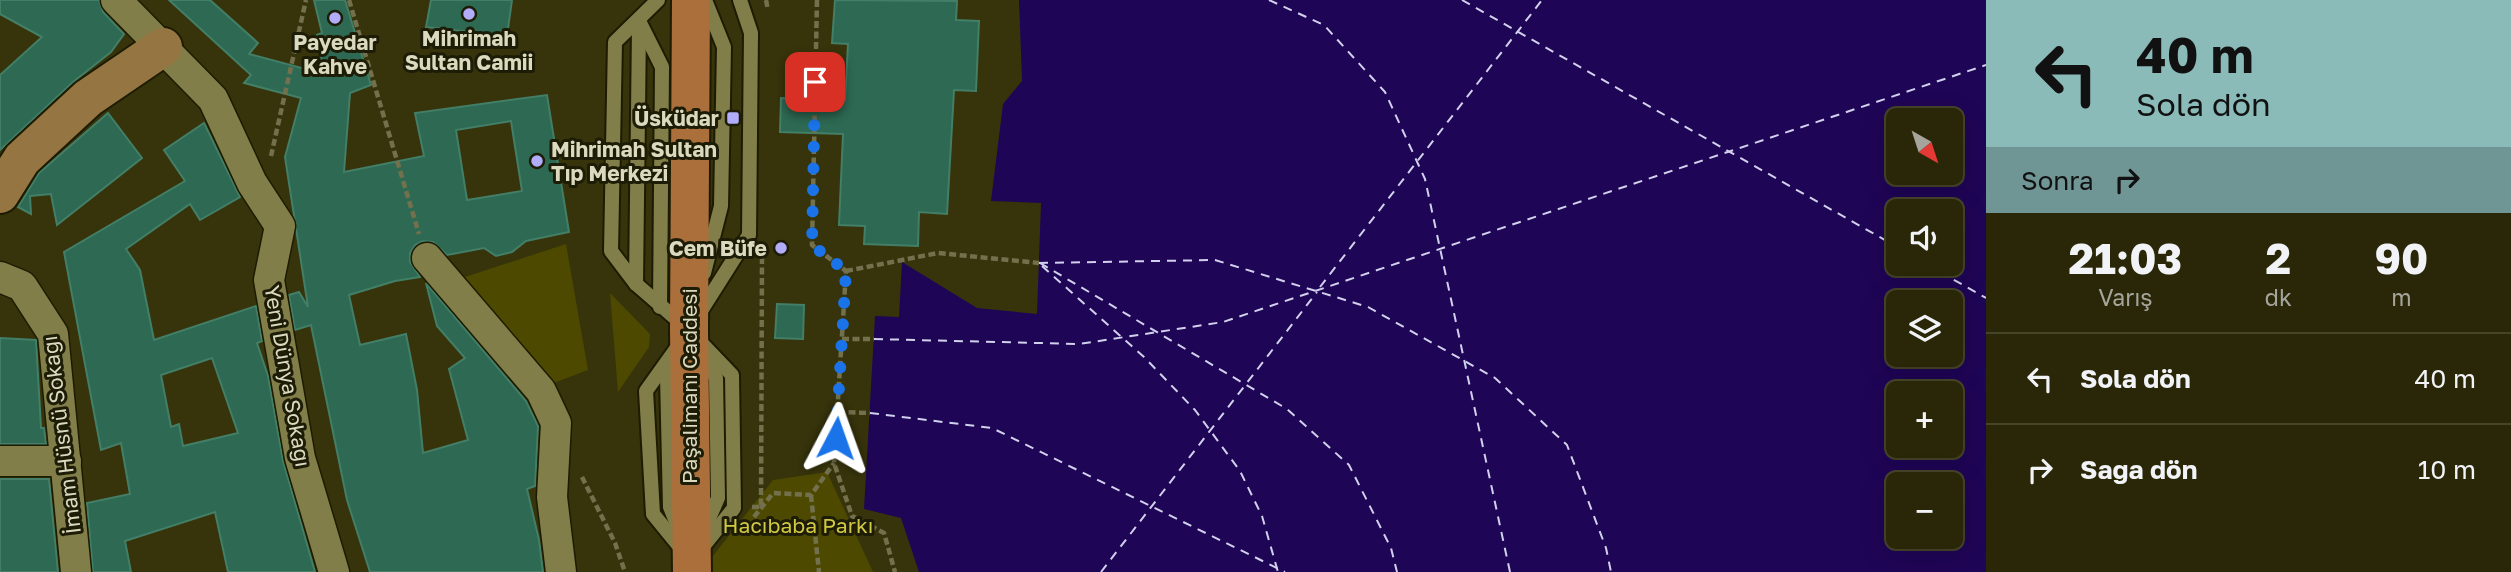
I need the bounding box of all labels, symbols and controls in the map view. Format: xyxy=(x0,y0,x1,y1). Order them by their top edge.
marker: Mihrimah Sultan Camii xyxy=(461,6,477,22)
marker: Payedar Kahve xyxy=(327,10,343,26)
place label: Mihrimah Sultan Camii xyxy=(405,25,533,75)
text: 40 m xyxy=(2136,25,2254,84)
icon: left xyxy=(2021,28,2112,119)
place label: Payedar Kahve xyxy=(293,29,377,79)
pin xyxy=(785,52,845,112)
icon: arrive xyxy=(796,63,834,101)
text: Sola dön xyxy=(2136,85,2271,123)
place label: Üsküdar xyxy=(634,105,719,131)
north arrow xyxy=(1886,108,1964,186)
map controls xyxy=(1886,108,1963,549)
marker: Üsküdar xyxy=(725,110,741,126)
place label: Mihrimah Sultan Tıp Merkezi xyxy=(551,136,717,186)
marker: Mihrimah Sultan Tıp Merkezi xyxy=(529,153,545,169)
icon: right xyxy=(2108,161,2146,199)
text: Sonra xyxy=(2021,165,2094,196)
button: sound xyxy=(1886,199,1963,276)
text: 21:03 xyxy=(2069,233,2182,283)
text: 2 xyxy=(2266,233,2291,283)
text: 90 xyxy=(2374,233,2428,283)
place label: Cem Büfe xyxy=(669,235,767,261)
marker: Cem Büfe xyxy=(773,240,789,256)
street label: Yeni Dünya Sokağı xyxy=(259,283,317,469)
text: Varış xyxy=(2098,283,2153,311)
text: dk xyxy=(2265,283,2292,311)
text: m xyxy=(2391,283,2412,311)
street label: Paşalimanı Caddesi xyxy=(676,288,702,484)
button: layers xyxy=(1886,290,1963,367)
street label: İmam Hüsnü Sokağı xyxy=(36,334,86,536)
icon: left xyxy=(2021,360,2059,398)
text: Sola dön xyxy=(2080,363,2191,394)
text: 40 m xyxy=(2415,363,2476,394)
button: + xyxy=(1886,381,1963,458)
position arrow xyxy=(799,401,873,475)
icon: right xyxy=(2021,451,2059,489)
text: Sağa dön xyxy=(2080,454,2197,485)
text: 10 m xyxy=(2418,454,2476,485)
button: − xyxy=(1886,472,1963,549)
park label: Hacıbaba Parkı xyxy=(723,512,873,538)

